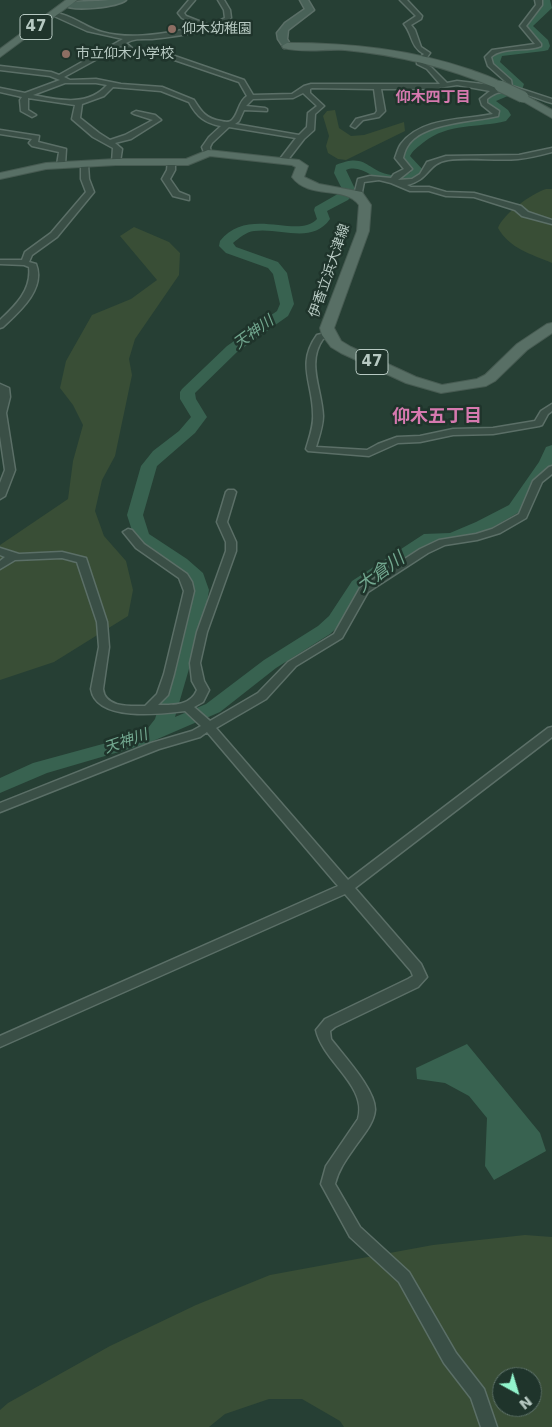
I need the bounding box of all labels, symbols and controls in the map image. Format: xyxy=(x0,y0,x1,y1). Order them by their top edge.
road number: 47 xyxy=(20,15,52,40)
place label: 仰木幼稚園 xyxy=(182,21,252,37)
marker: 仰木幼稚園 xyxy=(166,23,178,35)
place label: 市立仰木小学校 xyxy=(76,46,174,62)
marker: 市立仰木小学校 xyxy=(60,48,72,60)
district label: 仰木四丁目 xyxy=(396,89,470,107)
street label: 伊香立浜大津線 xyxy=(306,222,354,320)
water label: 天神川 xyxy=(231,312,277,354)
road number: 47 xyxy=(356,350,388,374)
district label: 仰木五丁目 xyxy=(392,406,482,428)
water label: 大倉川 xyxy=(353,548,409,598)
water label: 天神川 xyxy=(102,726,150,758)
north arrow xyxy=(492,1367,542,1417)
text: N xyxy=(516,1393,535,1413)

